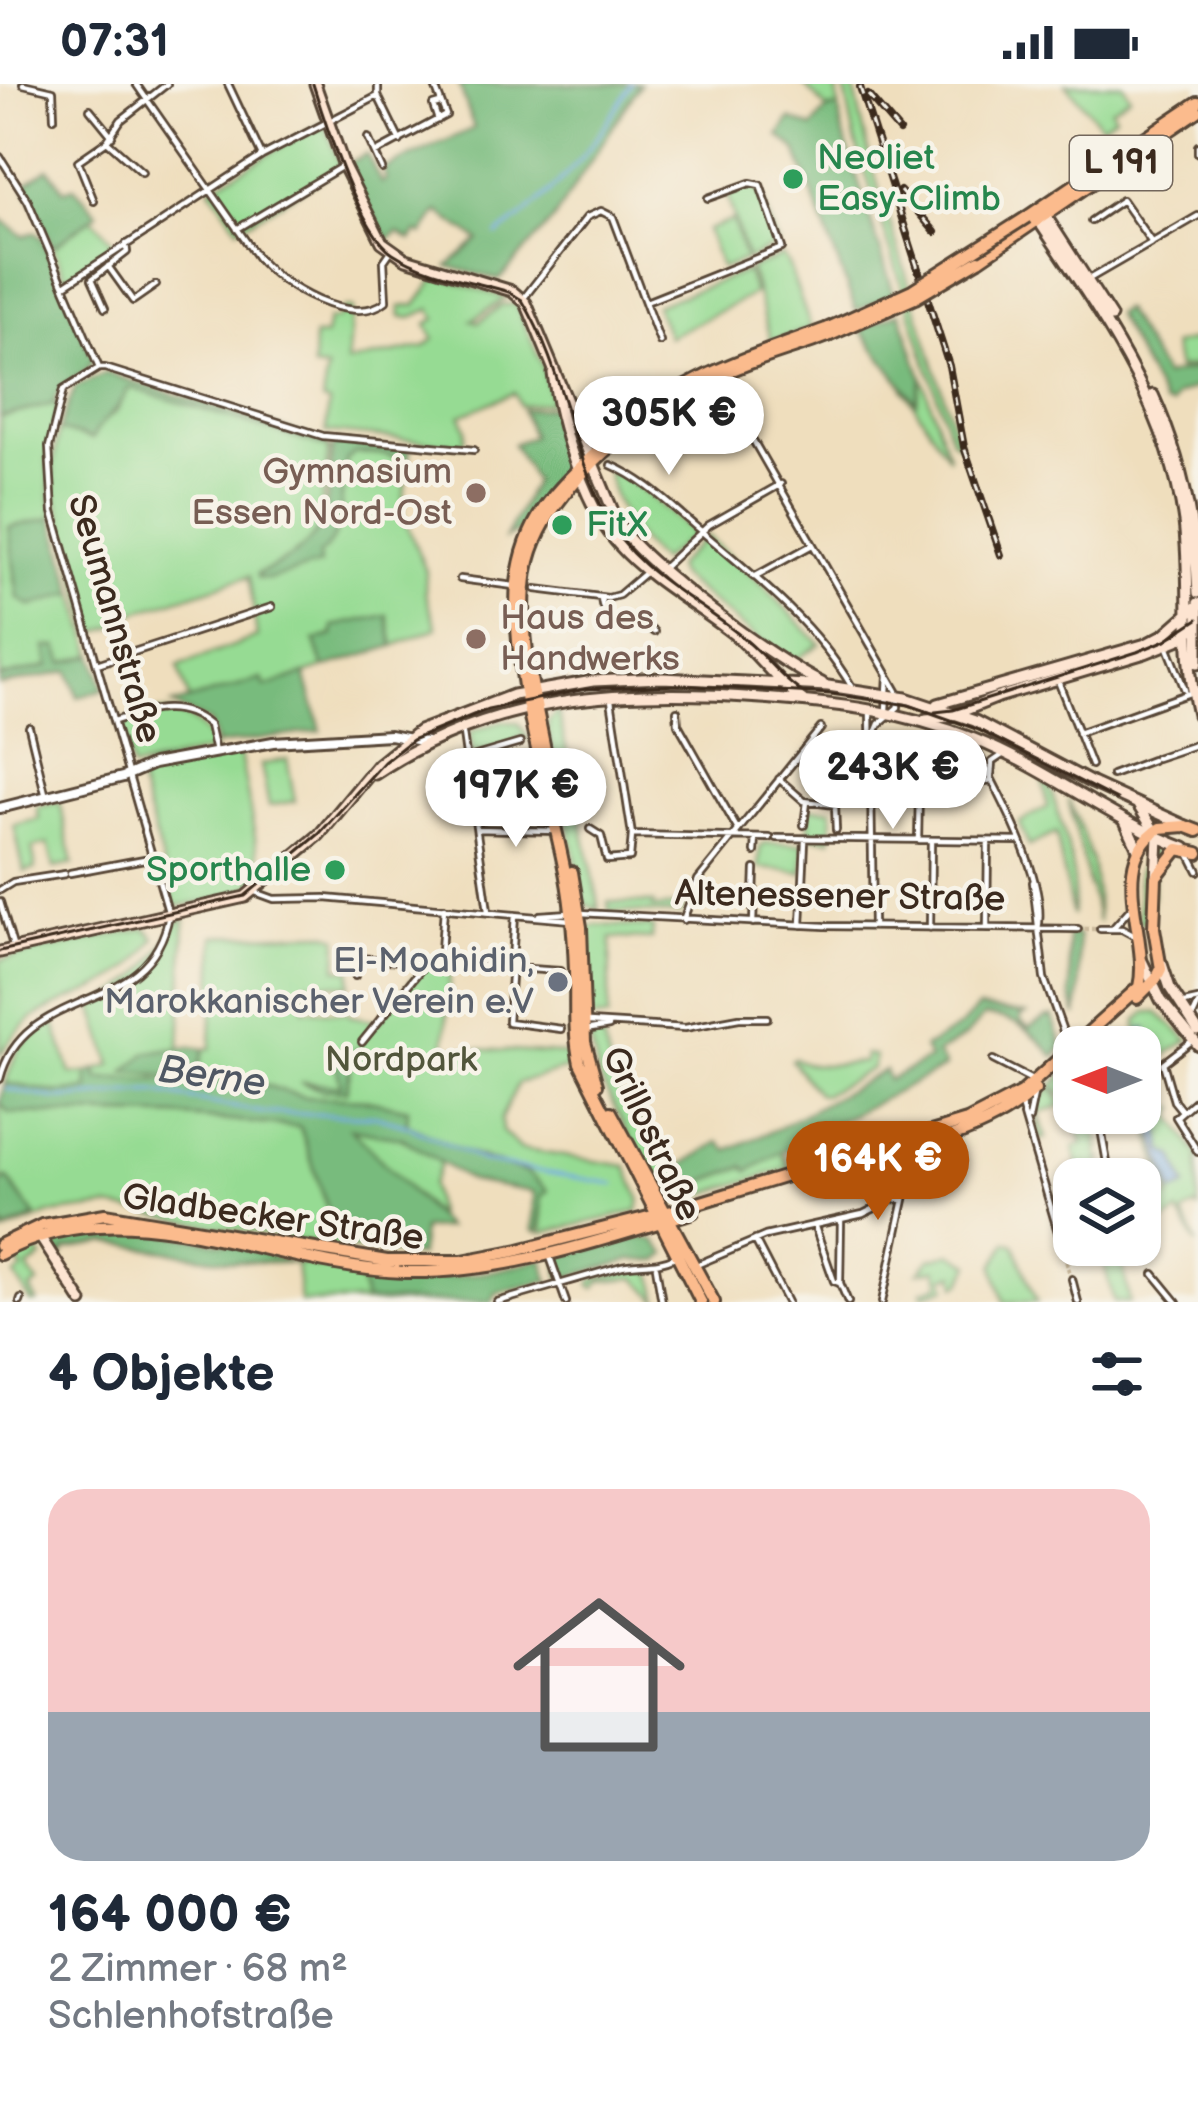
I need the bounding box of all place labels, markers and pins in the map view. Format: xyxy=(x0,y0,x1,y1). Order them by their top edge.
place label: Neoliet Easy-Climb xyxy=(817,137,1001,221)
marker: Neoliet Easy-Climb xyxy=(780,166,806,192)
pin: 305K € xyxy=(571,376,767,478)
place label: Gymnasium Essen Nord-Ost xyxy=(191,451,452,535)
marker: Gymnasium Essen Nord-Ost xyxy=(463,480,489,506)
place label: FitX xyxy=(586,504,648,547)
marker: FitX xyxy=(549,512,575,538)
place label: Haus des Handwerks xyxy=(500,597,680,681)
marker: Haus des Handwerks xyxy=(463,626,489,652)
pin: 243K € xyxy=(795,730,991,832)
pin: 197K € xyxy=(418,748,614,850)
place label: Sporthalle xyxy=(146,849,311,892)
marker: Sporthalle xyxy=(322,857,348,883)
place label: El-Moahidin, Marokkanischer Verein e.V xyxy=(104,940,534,1024)
marker: El-Moahidin, Marokkanischer Verein e.V xyxy=(545,969,571,995)
pin: 164K € xyxy=(780,1121,976,1223)

